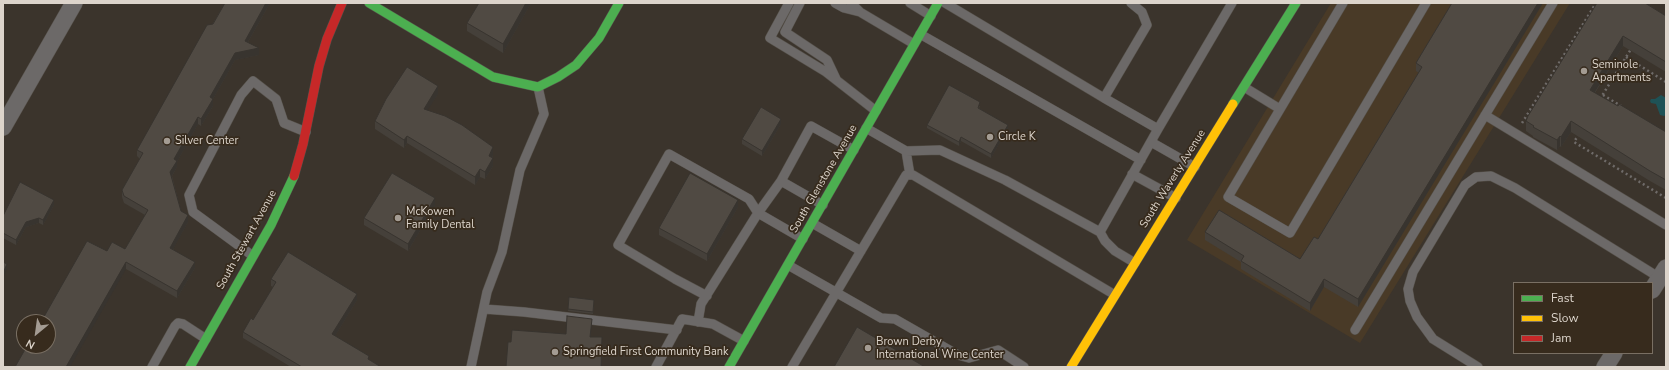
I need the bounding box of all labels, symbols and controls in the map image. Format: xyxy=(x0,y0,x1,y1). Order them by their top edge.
place label: Seminole Apartments xyxy=(1592,58,1651,84)
marker: Seminole Apartments xyxy=(1579,66,1589,76)
street label: South Glenstone Avenue xyxy=(788,123,860,235)
street label: South Waverly Avenue xyxy=(1137,127,1209,231)
place label: Circle K xyxy=(998,130,1036,144)
marker: Circle K xyxy=(985,132,995,142)
place label: Silver Center xyxy=(175,134,238,148)
marker: Silver Center xyxy=(162,136,172,146)
street label: South Stewart Avenue xyxy=(214,188,280,292)
place label: McKowen Family Dental xyxy=(406,205,474,231)
marker: McKowen Family Dental xyxy=(393,213,403,223)
legend xyxy=(1513,282,1653,354)
text: Fast xyxy=(1551,290,1574,306)
text: Slow xyxy=(1551,310,1579,326)
north arrow xyxy=(16,314,56,354)
text: Jam xyxy=(1551,330,1572,346)
place label: Brown Derby International Wine Center xyxy=(876,335,1004,361)
text: N xyxy=(23,336,38,353)
marker: Brown Derby International Wine Center xyxy=(863,343,873,353)
place label: Springfield First Community Bank xyxy=(563,345,729,359)
marker: Springfield First Community Bank xyxy=(550,347,560,357)

